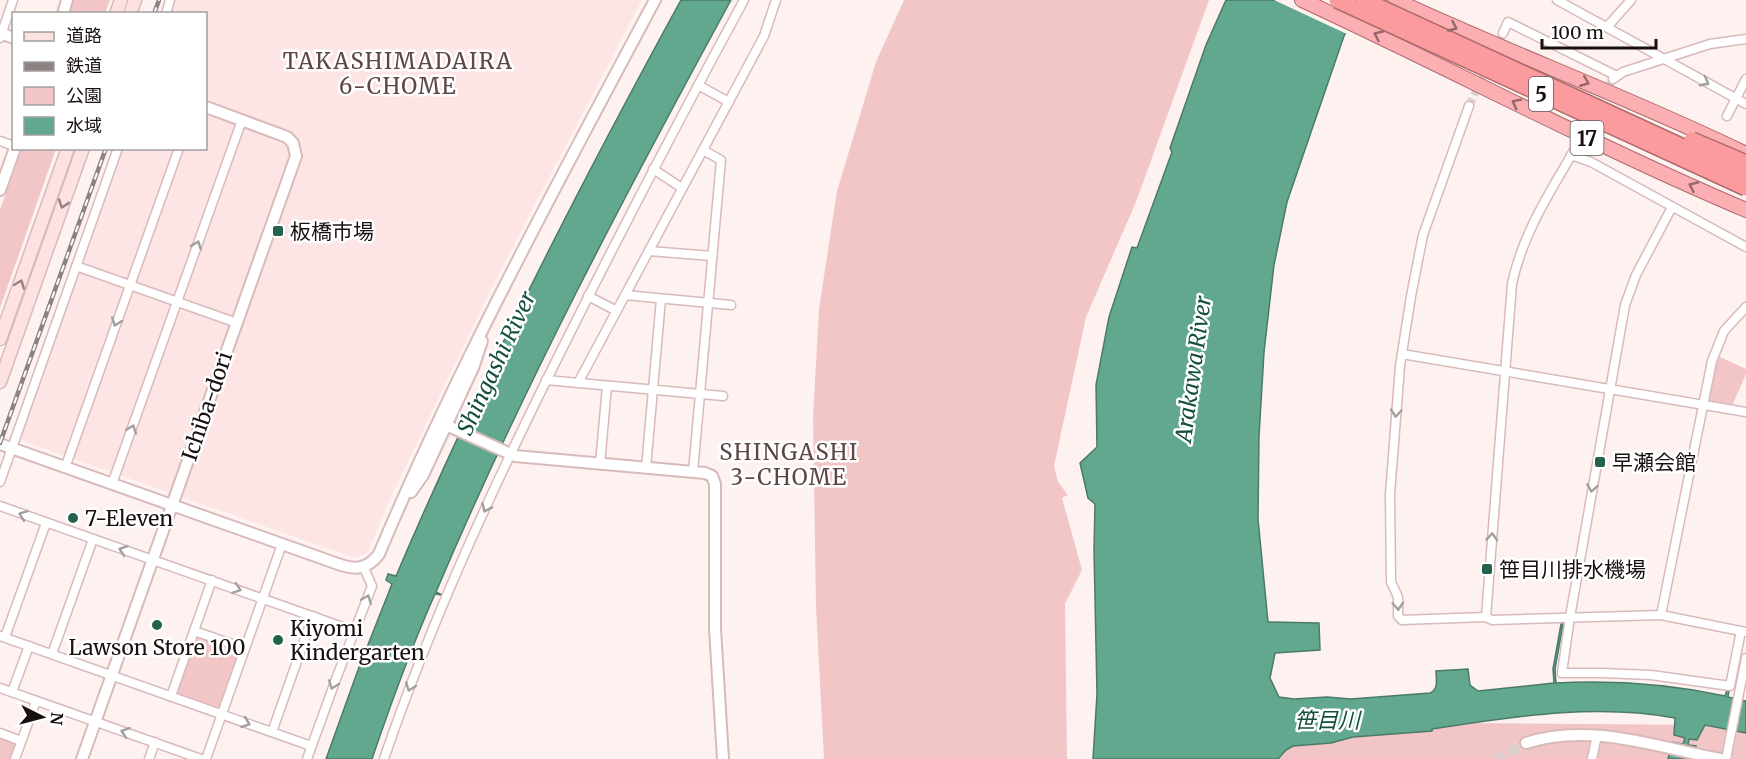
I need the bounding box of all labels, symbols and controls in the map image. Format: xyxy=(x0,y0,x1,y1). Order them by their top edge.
legend xyxy=(12,12,207,150)
scale bar xyxy=(1542,12,1656,50)
one-way arrow xyxy=(1447,19,1458,31)
text: 100 m xyxy=(1551,21,1604,44)
text: 道路 xyxy=(66,24,102,47)
one-way arrow xyxy=(1374,31,1385,43)
district label: TAKASHIMADAIRA 6-CHOME xyxy=(283,47,513,100)
text: 鉄道 xyxy=(66,54,102,77)
one-way arrow xyxy=(1579,75,1590,87)
one-way arrow xyxy=(1698,75,1709,86)
road number: 5 xyxy=(1529,77,1553,111)
text: 公園 xyxy=(66,84,102,107)
one-way arrow xyxy=(1512,98,1523,110)
text: 水域 xyxy=(66,114,102,137)
road number: 17 xyxy=(1570,121,1604,155)
one-way arrow xyxy=(1688,181,1699,193)
one-way arrow xyxy=(58,198,71,209)
place label: 板橋市場 xyxy=(290,218,374,245)
marker: 板橋市場 xyxy=(271,224,285,238)
one-way arrow xyxy=(189,241,202,251)
one-way arrow xyxy=(12,279,25,290)
water label: Shingashi River xyxy=(451,286,542,439)
water label: Arakawa River xyxy=(1169,293,1217,446)
one-way arrow xyxy=(111,316,124,327)
street label: Ichiba-dori xyxy=(176,348,238,464)
one-way arrow xyxy=(1390,408,1403,417)
one-way arrow xyxy=(124,424,137,435)
district label: SHINGASHI 3-CHOME xyxy=(719,438,859,491)
place label: 早瀬会館 xyxy=(1612,449,1696,476)
marker: 早瀬会館 xyxy=(1593,455,1607,469)
one-way arrow xyxy=(1587,484,1599,493)
one-way arrow xyxy=(481,501,493,512)
place label: 7-Eleven xyxy=(85,505,173,532)
one-way arrow xyxy=(18,509,29,522)
marker: 7-Eleven xyxy=(66,511,80,525)
one-way arrow xyxy=(1486,533,1499,542)
one-way arrow xyxy=(118,544,128,557)
place label: 笹目川排水機場 xyxy=(1499,556,1646,583)
marker: 笹目川排水機場 xyxy=(1480,562,1494,576)
one-way arrow xyxy=(231,582,242,595)
one-way arrow xyxy=(360,594,372,605)
one-way arrow xyxy=(1391,602,1404,611)
place label: Kiyomi Kindergarten xyxy=(290,615,425,666)
marker: Lawson Store 100 xyxy=(150,618,164,632)
marker: Kiyomi Kindergarten xyxy=(271,633,285,647)
place label: Lawson Store 100 xyxy=(68,634,246,661)
one-way arrow xyxy=(328,680,341,690)
one-way arrow xyxy=(405,681,417,692)
north arrow xyxy=(12,687,72,747)
water label: 笹目川 xyxy=(1294,706,1362,734)
text: N xyxy=(46,711,68,726)
one-way arrow xyxy=(240,715,251,728)
one-way arrow xyxy=(120,727,131,740)

